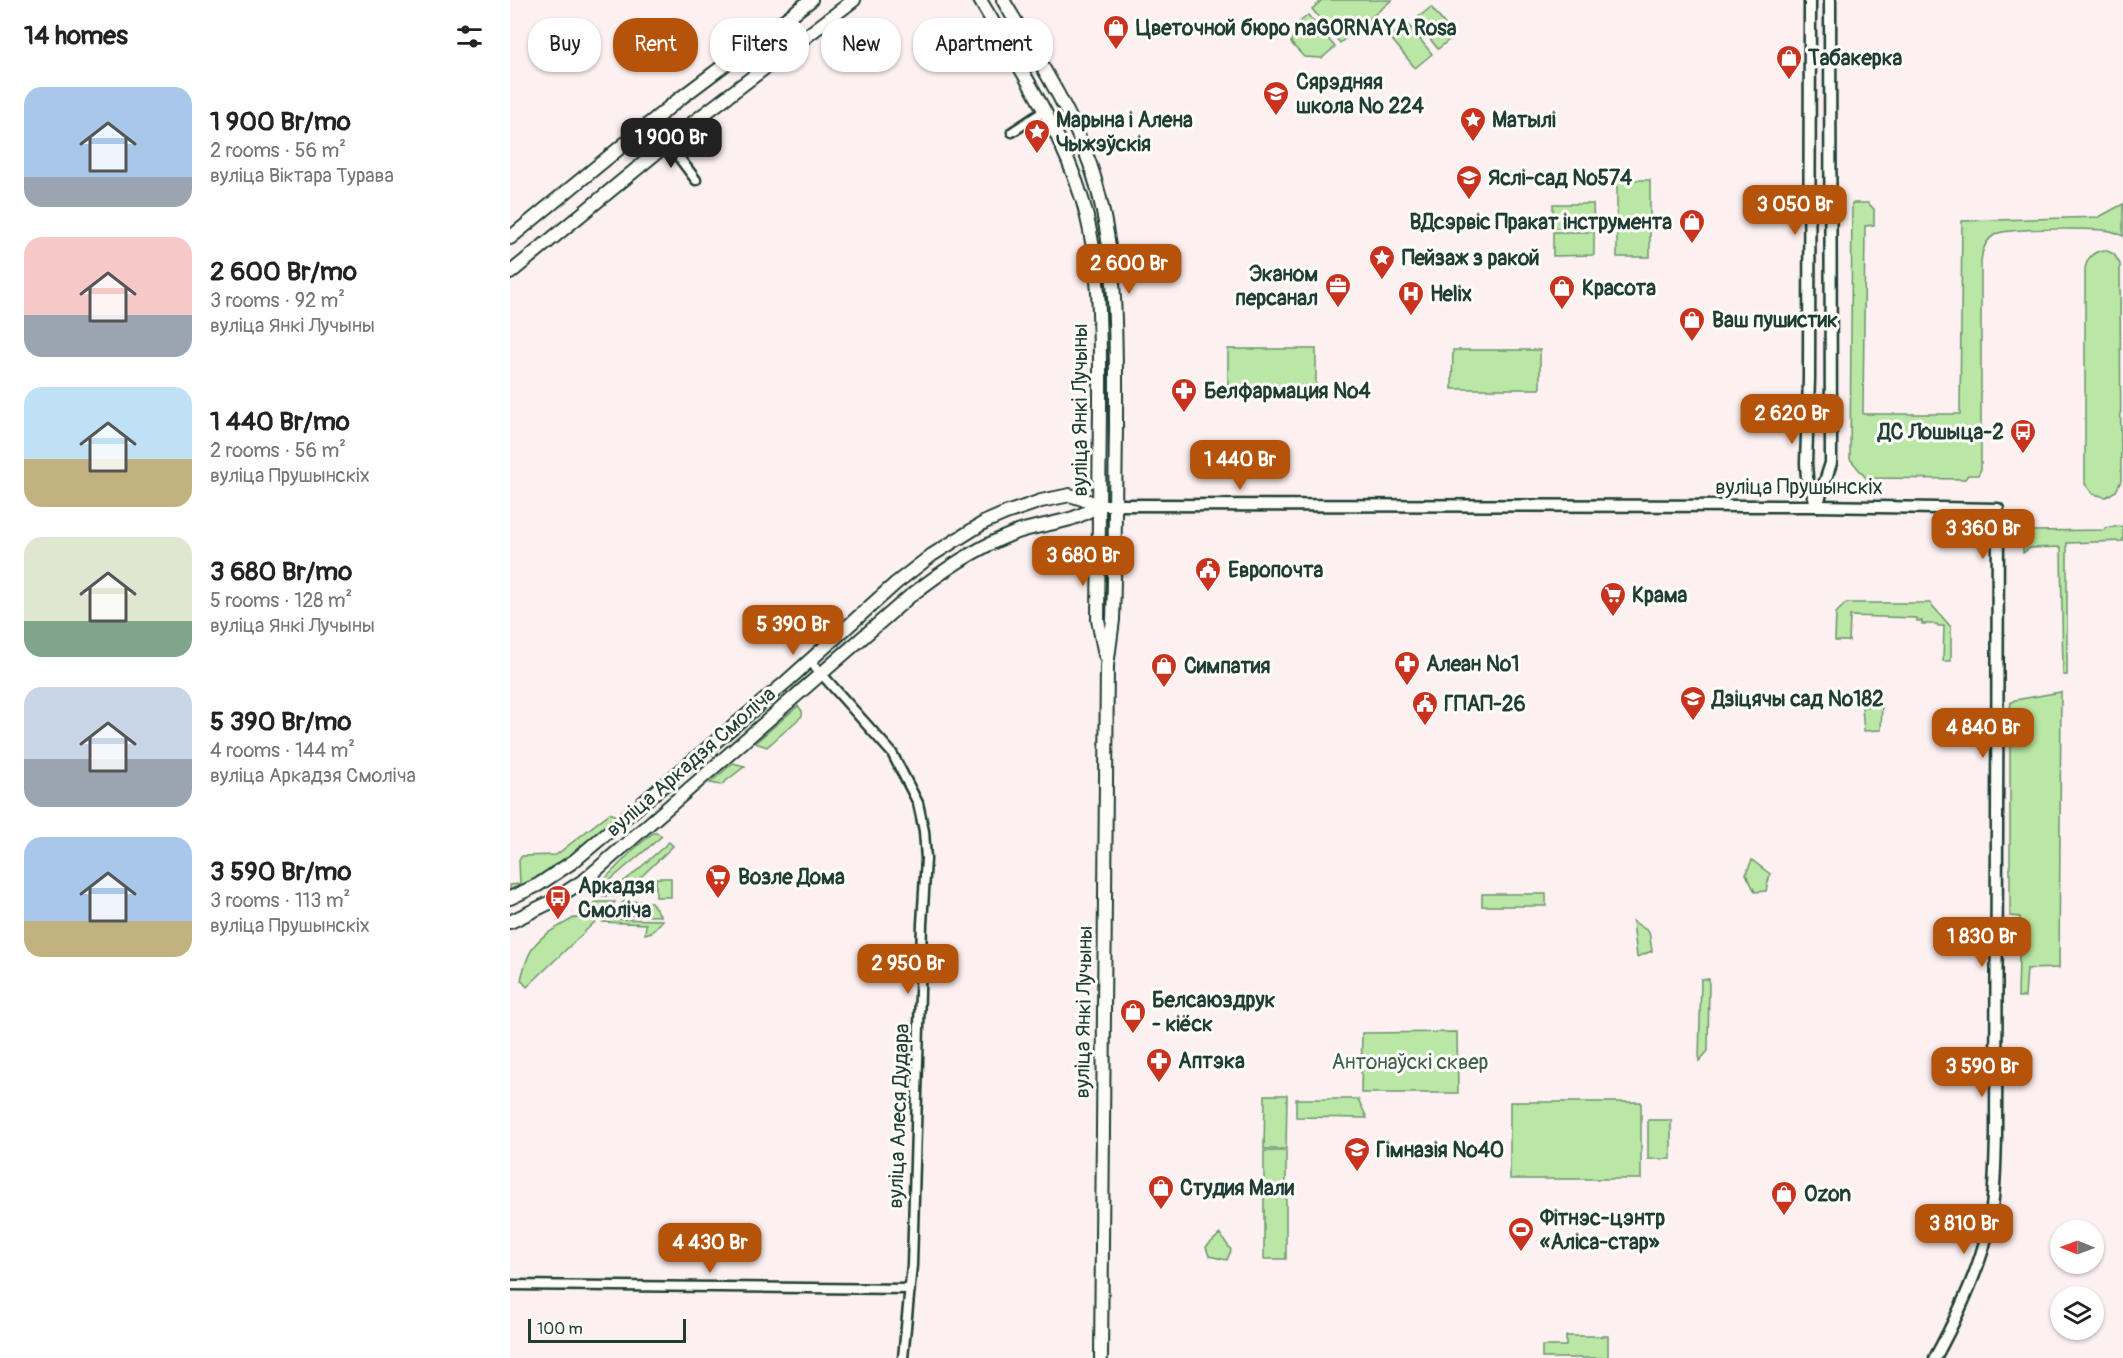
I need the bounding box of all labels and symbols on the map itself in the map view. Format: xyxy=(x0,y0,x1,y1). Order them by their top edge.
shop icon: Цветочной бюро naGORNAYA Rosa xyxy=(1101,13,1131,51)
place label: Цветочной бюро naGORNAYA Rosa xyxy=(1136,15,1457,42)
shop icon: Табакерка xyxy=(1774,43,1804,81)
place label: Табакерка xyxy=(1807,45,1903,72)
place label: Сярэдняя школа № 224 xyxy=(1296,69,1425,120)
school or university icon: Сярэдняя школа № 224 xyxy=(1261,79,1291,117)
place icon: Матылі xyxy=(1458,105,1488,143)
place label: Марына і Алена Чыжэўскія xyxy=(1056,107,1193,158)
place label: Матылі xyxy=(1492,107,1556,134)
place icon: Марына і Алена Чыжэўскія xyxy=(1022,117,1052,155)
pin: 1 900 Br xyxy=(609,118,733,169)
school or university icon: Яслі-сад №574 xyxy=(1454,163,1484,201)
place label: Яслі-сад №574 xyxy=(1488,165,1633,192)
pin: 3 050 Br xyxy=(1733,185,1857,236)
shop icon: ВДсэрвіс Пракат інструмента xyxy=(1677,207,1707,245)
place label: ВДсэрвіс Пракат інструмента xyxy=(1410,209,1672,236)
place icon: Пейзаж з ракой xyxy=(1367,243,1397,281)
pin: 2 600 Br xyxy=(1067,244,1191,295)
place label: Пейзаж з ракой xyxy=(1402,245,1539,272)
place label: Эканом персанал xyxy=(1235,261,1318,312)
office icon: Эканом персанал xyxy=(1323,271,1353,309)
shop icon: Красота xyxy=(1547,273,1577,311)
place label: Красота xyxy=(1582,275,1656,302)
hospital icon: Helix xyxy=(1396,279,1426,317)
place label: Helix xyxy=(1430,281,1472,308)
shop icon: Ваш пушистик xyxy=(1677,305,1707,343)
place label: Ваш пушистик xyxy=(1712,307,1838,334)
street label: вуліца Янкі Лучыны xyxy=(1067,324,1094,497)
pharmacy icon: Белфармация №4 xyxy=(1169,376,1199,414)
place label: Белфармация №4 xyxy=(1204,378,1372,405)
pin: 2 620 Br xyxy=(1730,394,1854,445)
bus stop icon: ДС Лошыца-2 xyxy=(2008,417,2038,455)
place label: ДС Лошыца-2 xyxy=(1876,419,2004,446)
pin: 1 440 Br xyxy=(1178,440,1302,491)
street label: вуліца Прушынскіх xyxy=(1715,474,1883,501)
pin: 3 360 Br xyxy=(1921,509,2045,560)
pin: 3 680 Br xyxy=(1021,536,1145,587)
public building icon: Европочта xyxy=(1193,555,1223,593)
place label: Европочта xyxy=(1228,557,1324,584)
supermarket icon: Крама xyxy=(1598,580,1628,618)
place label: Крама xyxy=(1632,582,1688,609)
pin: 5 390 Br xyxy=(731,605,855,656)
pharmacy icon: Алеан №1 xyxy=(1392,649,1422,687)
shop icon: Симпатия xyxy=(1149,651,1179,689)
place label: Алеан №1 xyxy=(1426,651,1520,678)
place label: Симпатия xyxy=(1184,653,1270,680)
street label: вуліца Аркадзя Смоліча xyxy=(601,681,781,843)
school or university icon: Дзіцячы сад №182 xyxy=(1678,684,1708,722)
place label: Дзіцячы сад №182 xyxy=(1710,686,1884,713)
public building icon: ГПАП-26 xyxy=(1410,689,1440,727)
place label: ГПАП-26 xyxy=(1444,691,1526,718)
pin: 4 840 Br xyxy=(1921,708,2045,759)
supermarket icon: Возле Дома xyxy=(703,862,733,900)
place label: Возле Дома xyxy=(738,864,845,891)
place label: Аркадзя Смоліча xyxy=(578,873,655,924)
bus stop icon: Аркадзя Смоліча xyxy=(543,883,573,921)
pin: 1 830 Br xyxy=(1920,917,2044,968)
street label: вуліца Янкі Лучыны xyxy=(1069,925,1099,1099)
pin: 2 950 Br xyxy=(846,944,970,995)
place label: Белсаюздрук - кіёск xyxy=(1152,987,1275,1038)
shop icon: Белсаюздрук - кіёск xyxy=(1118,997,1148,1035)
street label: вуліца Алеся Дудара xyxy=(882,1023,916,1209)
pharmacy icon: Аптэка xyxy=(1144,1046,1174,1084)
pin: 3 590 Br xyxy=(1920,1047,2044,1098)
place label: Аптэка xyxy=(1178,1048,1245,1075)
park label: Антонаўскі сквер xyxy=(1331,1049,1489,1076)
school or university icon: Гімназія №40 xyxy=(1342,1135,1372,1173)
place label: Гімназія №40 xyxy=(1376,1137,1504,1164)
shop icon: Студия Мали xyxy=(1146,1173,1176,1211)
place label: Студия Мали xyxy=(1180,1175,1295,1202)
shop icon: Ozon xyxy=(1769,1179,1799,1217)
place label: Ozon xyxy=(1804,1181,1851,1208)
pin: 3 810 Br xyxy=(1902,1204,2026,1255)
place label: Фітнэс-цэнтр «Аліса-стар» xyxy=(1539,1205,1665,1256)
sports icon: Фітнэс-цэнтр «Аліса-стар» xyxy=(1506,1215,1536,1253)
north arrow xyxy=(2050,1220,2104,1274)
pin: 4 430 Br xyxy=(648,1223,772,1274)
scale bar xyxy=(528,1316,686,1344)

